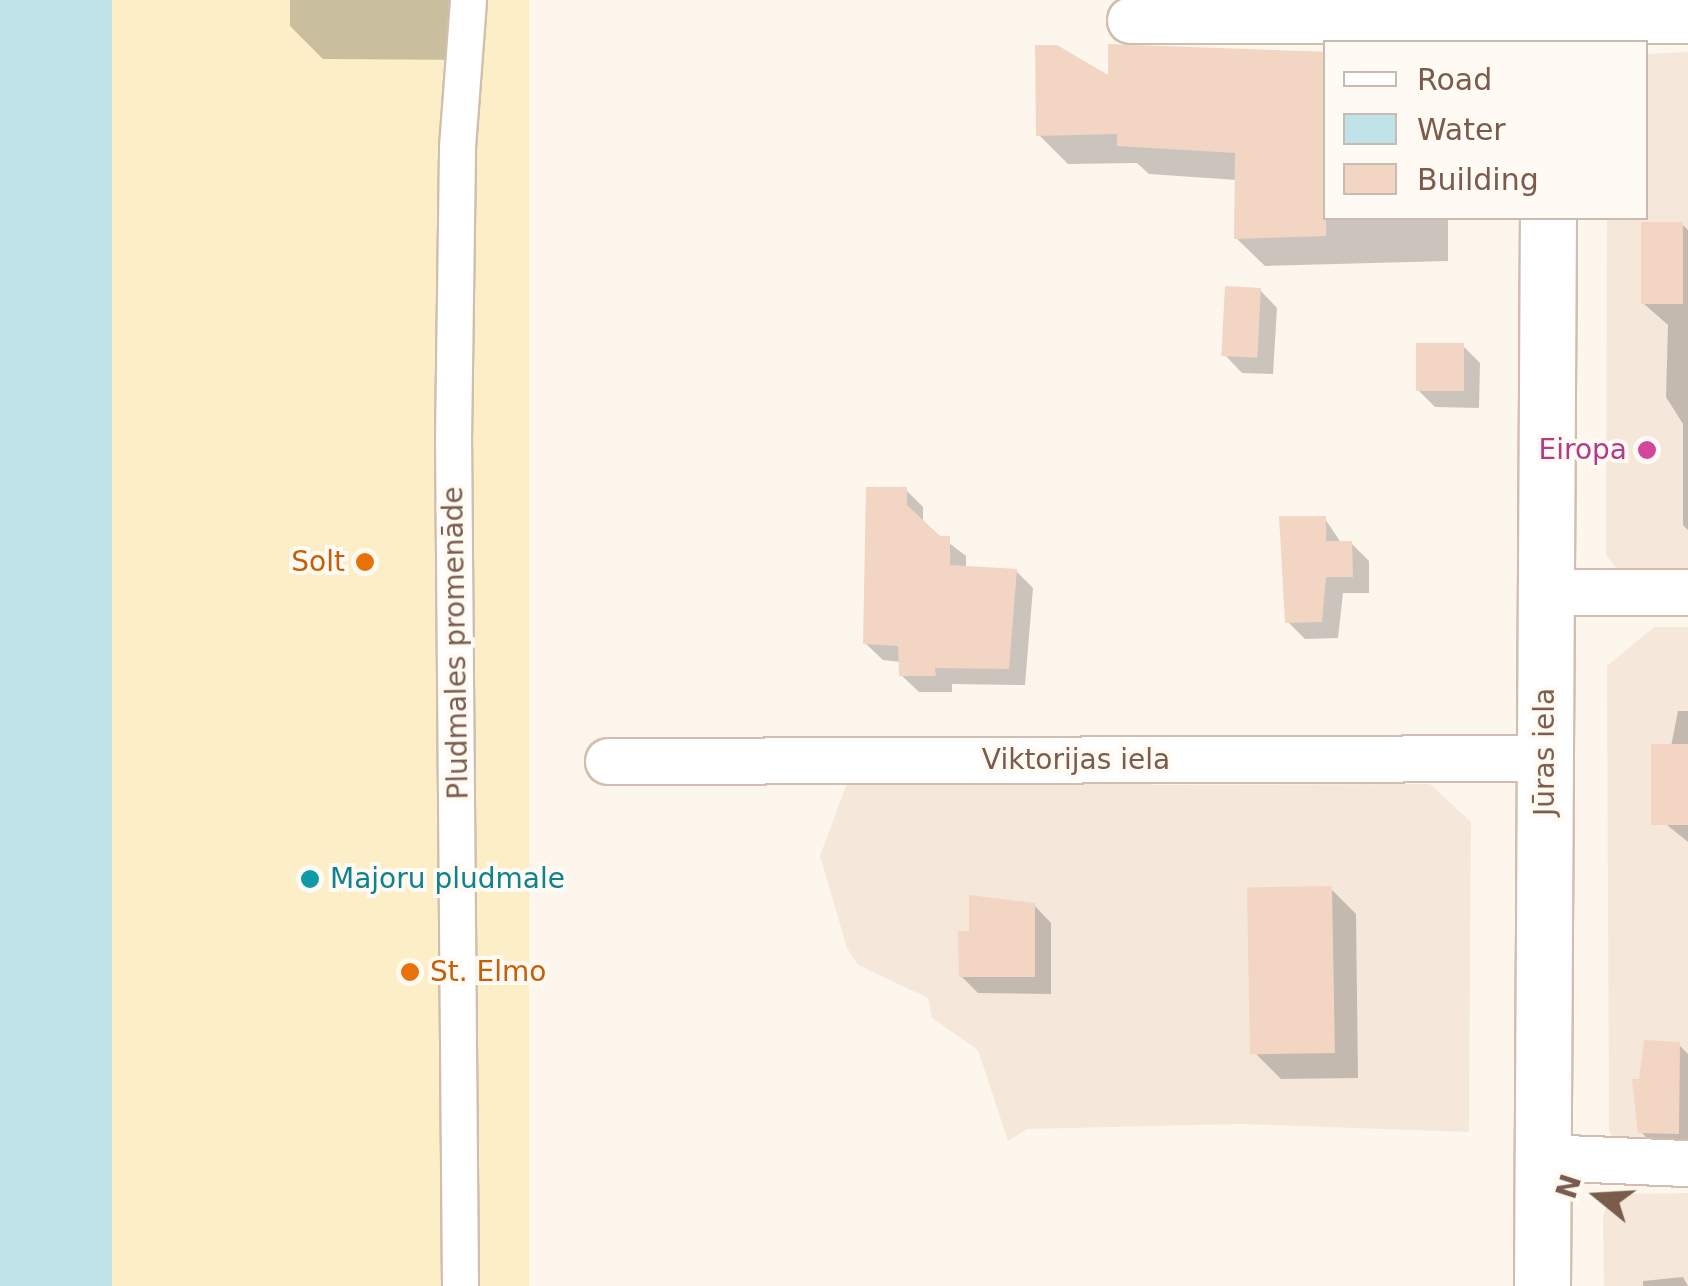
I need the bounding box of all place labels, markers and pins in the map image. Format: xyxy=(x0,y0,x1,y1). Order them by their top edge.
place label: Eiropa xyxy=(1539,433,1627,467)
marker: Eiropa xyxy=(1636,439,1658,461)
place label: Solt xyxy=(291,545,345,579)
marker: Solt xyxy=(354,551,376,573)
place label: Majoru pludmale xyxy=(330,862,565,896)
marker: Majoru pludmale xyxy=(299,868,321,890)
place label: St. Elmo xyxy=(430,955,546,989)
marker: St. Elmo xyxy=(399,961,421,983)

